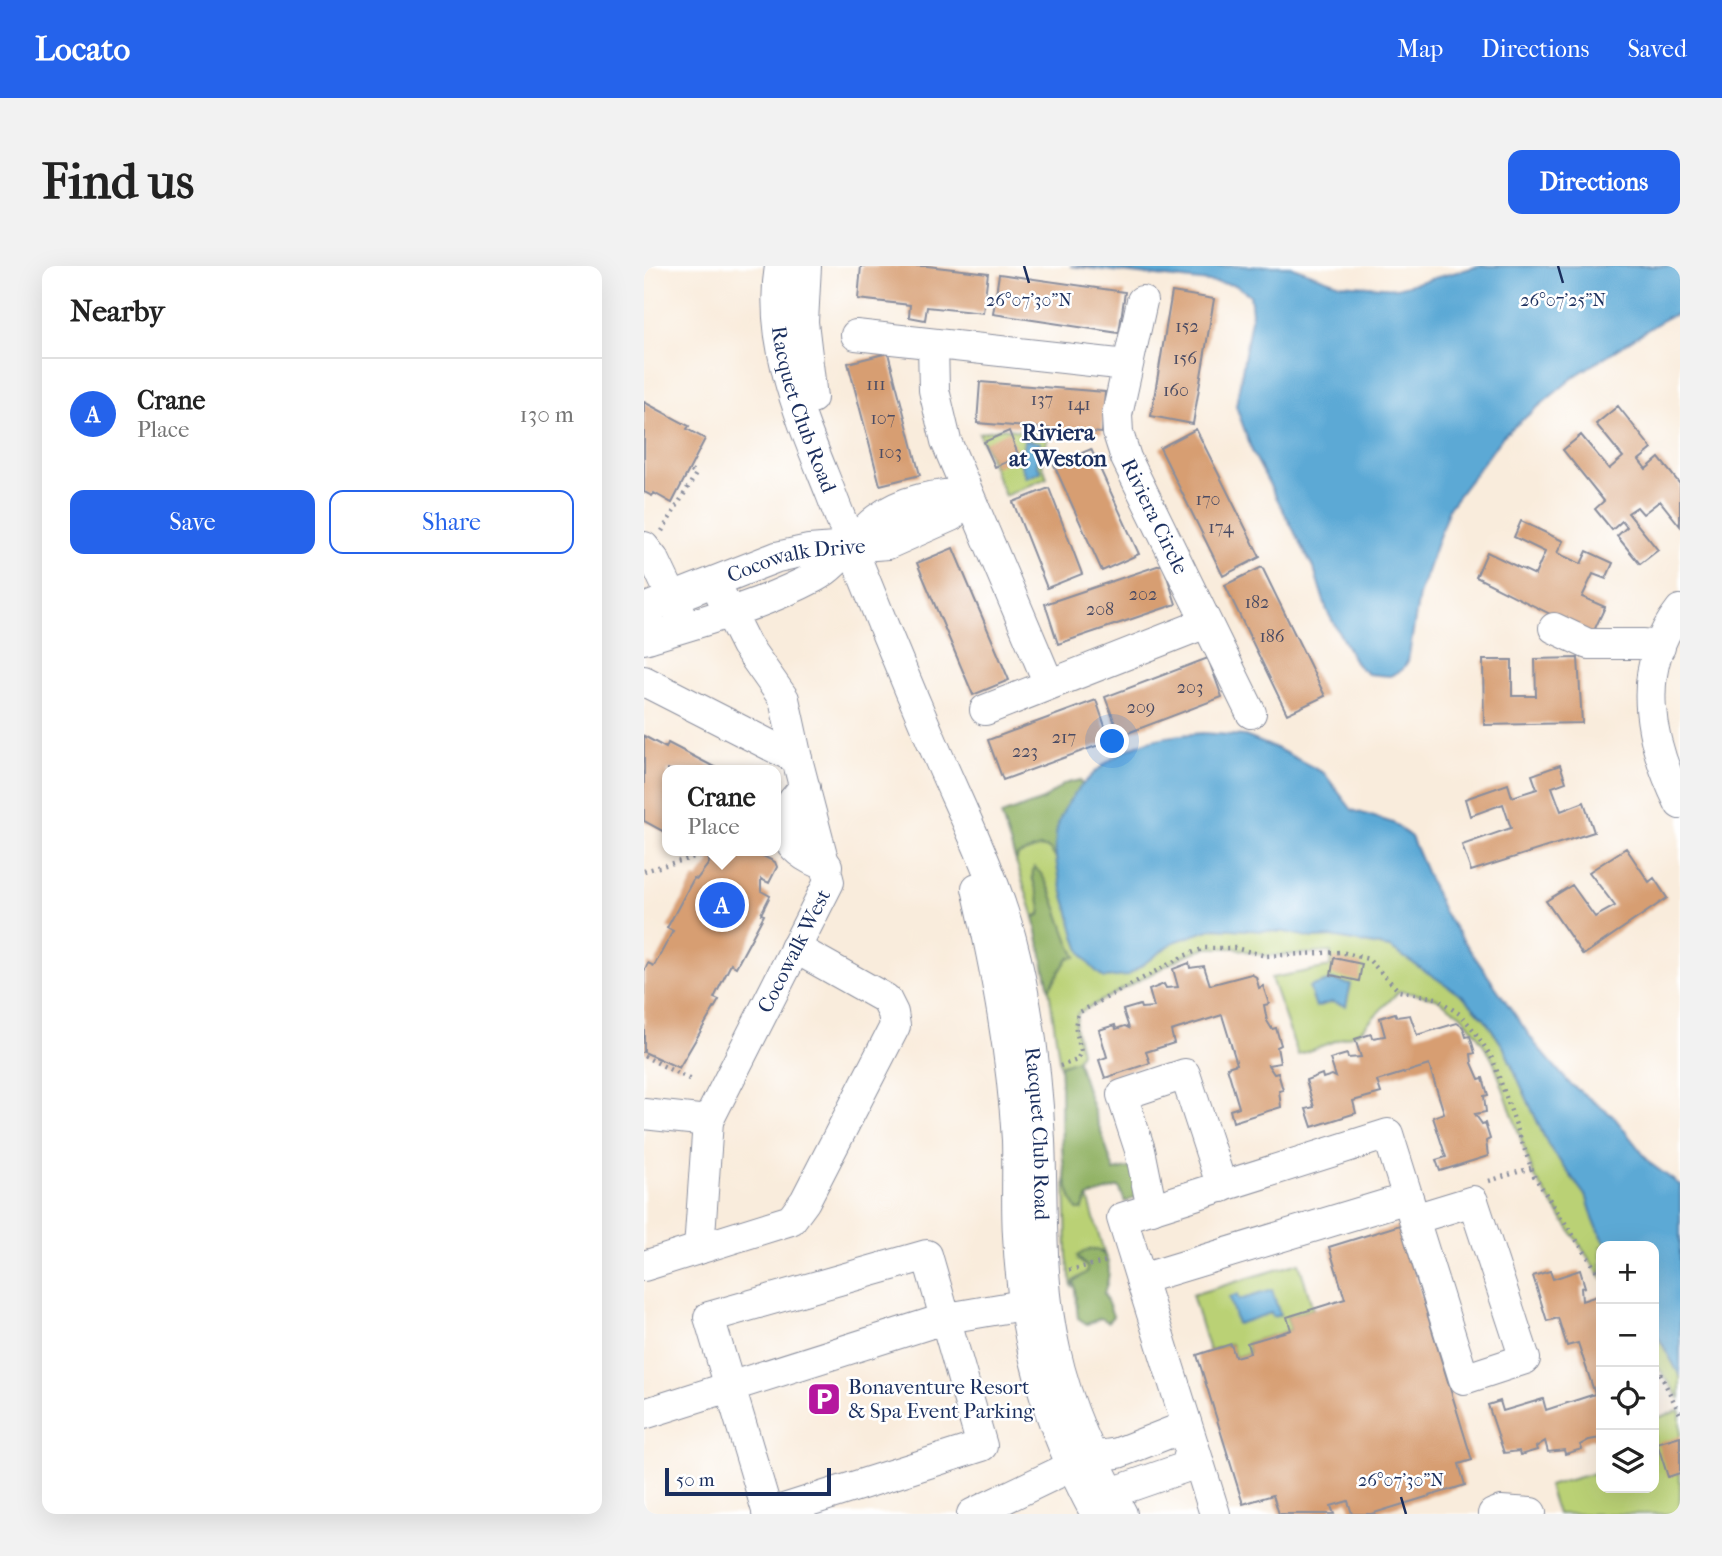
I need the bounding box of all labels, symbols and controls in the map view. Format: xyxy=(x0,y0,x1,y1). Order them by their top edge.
text: Locato xyxy=(35,30,130,69)
text: Map xyxy=(1397,35,1443,63)
text: Directions xyxy=(1481,35,1589,63)
text: Saved xyxy=(1627,35,1687,63)
button: Directions xyxy=(1508,150,1680,214)
text: Find us xyxy=(42,153,194,211)
text: 26°07'30"N xyxy=(986,290,1072,311)
text: 26°07'25"N xyxy=(1520,290,1606,311)
text: Nearby xyxy=(70,294,165,329)
house number: 152 xyxy=(1175,316,1199,337)
street label: Racquet Club Road xyxy=(767,324,841,496)
house number: 156 xyxy=(1173,348,1197,369)
house number: 111 xyxy=(866,374,886,395)
house number: 160 xyxy=(1163,380,1189,401)
text: Crane xyxy=(137,385,205,416)
house number: 137 xyxy=(1031,389,1054,410)
house number: 141 xyxy=(1067,394,1091,415)
text: A xyxy=(86,401,100,428)
text: 130 m xyxy=(520,401,574,428)
house number: 107 xyxy=(871,408,896,429)
text: Place xyxy=(137,416,189,443)
district label: Riviera at Weston xyxy=(1009,419,1108,472)
house number: 103 xyxy=(878,442,902,463)
street label: Riviera Circle xyxy=(1116,455,1193,578)
house number: 170 xyxy=(1196,489,1220,510)
button: Save xyxy=(70,490,315,554)
button: Share xyxy=(329,490,574,554)
house number: 174 xyxy=(1208,517,1234,538)
street label: Cocowalk Drive xyxy=(723,534,866,587)
house number: 202 xyxy=(1129,584,1157,605)
house number: 182 xyxy=(1245,592,1269,613)
house number: 208 xyxy=(1086,599,1114,620)
house number: 186 xyxy=(1259,626,1285,647)
house number: 203 xyxy=(1177,677,1203,698)
house number: 209 xyxy=(1127,697,1155,718)
your location xyxy=(1095,724,1129,758)
house number: 217 xyxy=(1052,727,1076,748)
house number: 223 xyxy=(1012,741,1038,762)
popup xyxy=(662,765,781,856)
text: Crane xyxy=(687,782,756,813)
text: Place xyxy=(687,813,740,840)
pin: A xyxy=(699,879,745,931)
street label: Cocowalk West xyxy=(753,885,836,1017)
street label: Racquet Club Road xyxy=(1020,1046,1054,1221)
map controls xyxy=(1596,1241,1659,1493)
button: + xyxy=(1596,1241,1659,1304)
button: − xyxy=(1596,1304,1659,1367)
button: locate xyxy=(1596,1367,1659,1430)
place label: Bonaventure Resort & Spa Event Parking xyxy=(848,1375,1035,1423)
parking icon: Bonaventure Resort & Spa Event Parking xyxy=(805,1380,843,1418)
button: layers xyxy=(1596,1430,1659,1493)
scale bar xyxy=(665,1465,831,1497)
text: 50 m xyxy=(676,1469,715,1491)
text: 26°07'30"N xyxy=(1358,1470,1444,1491)

